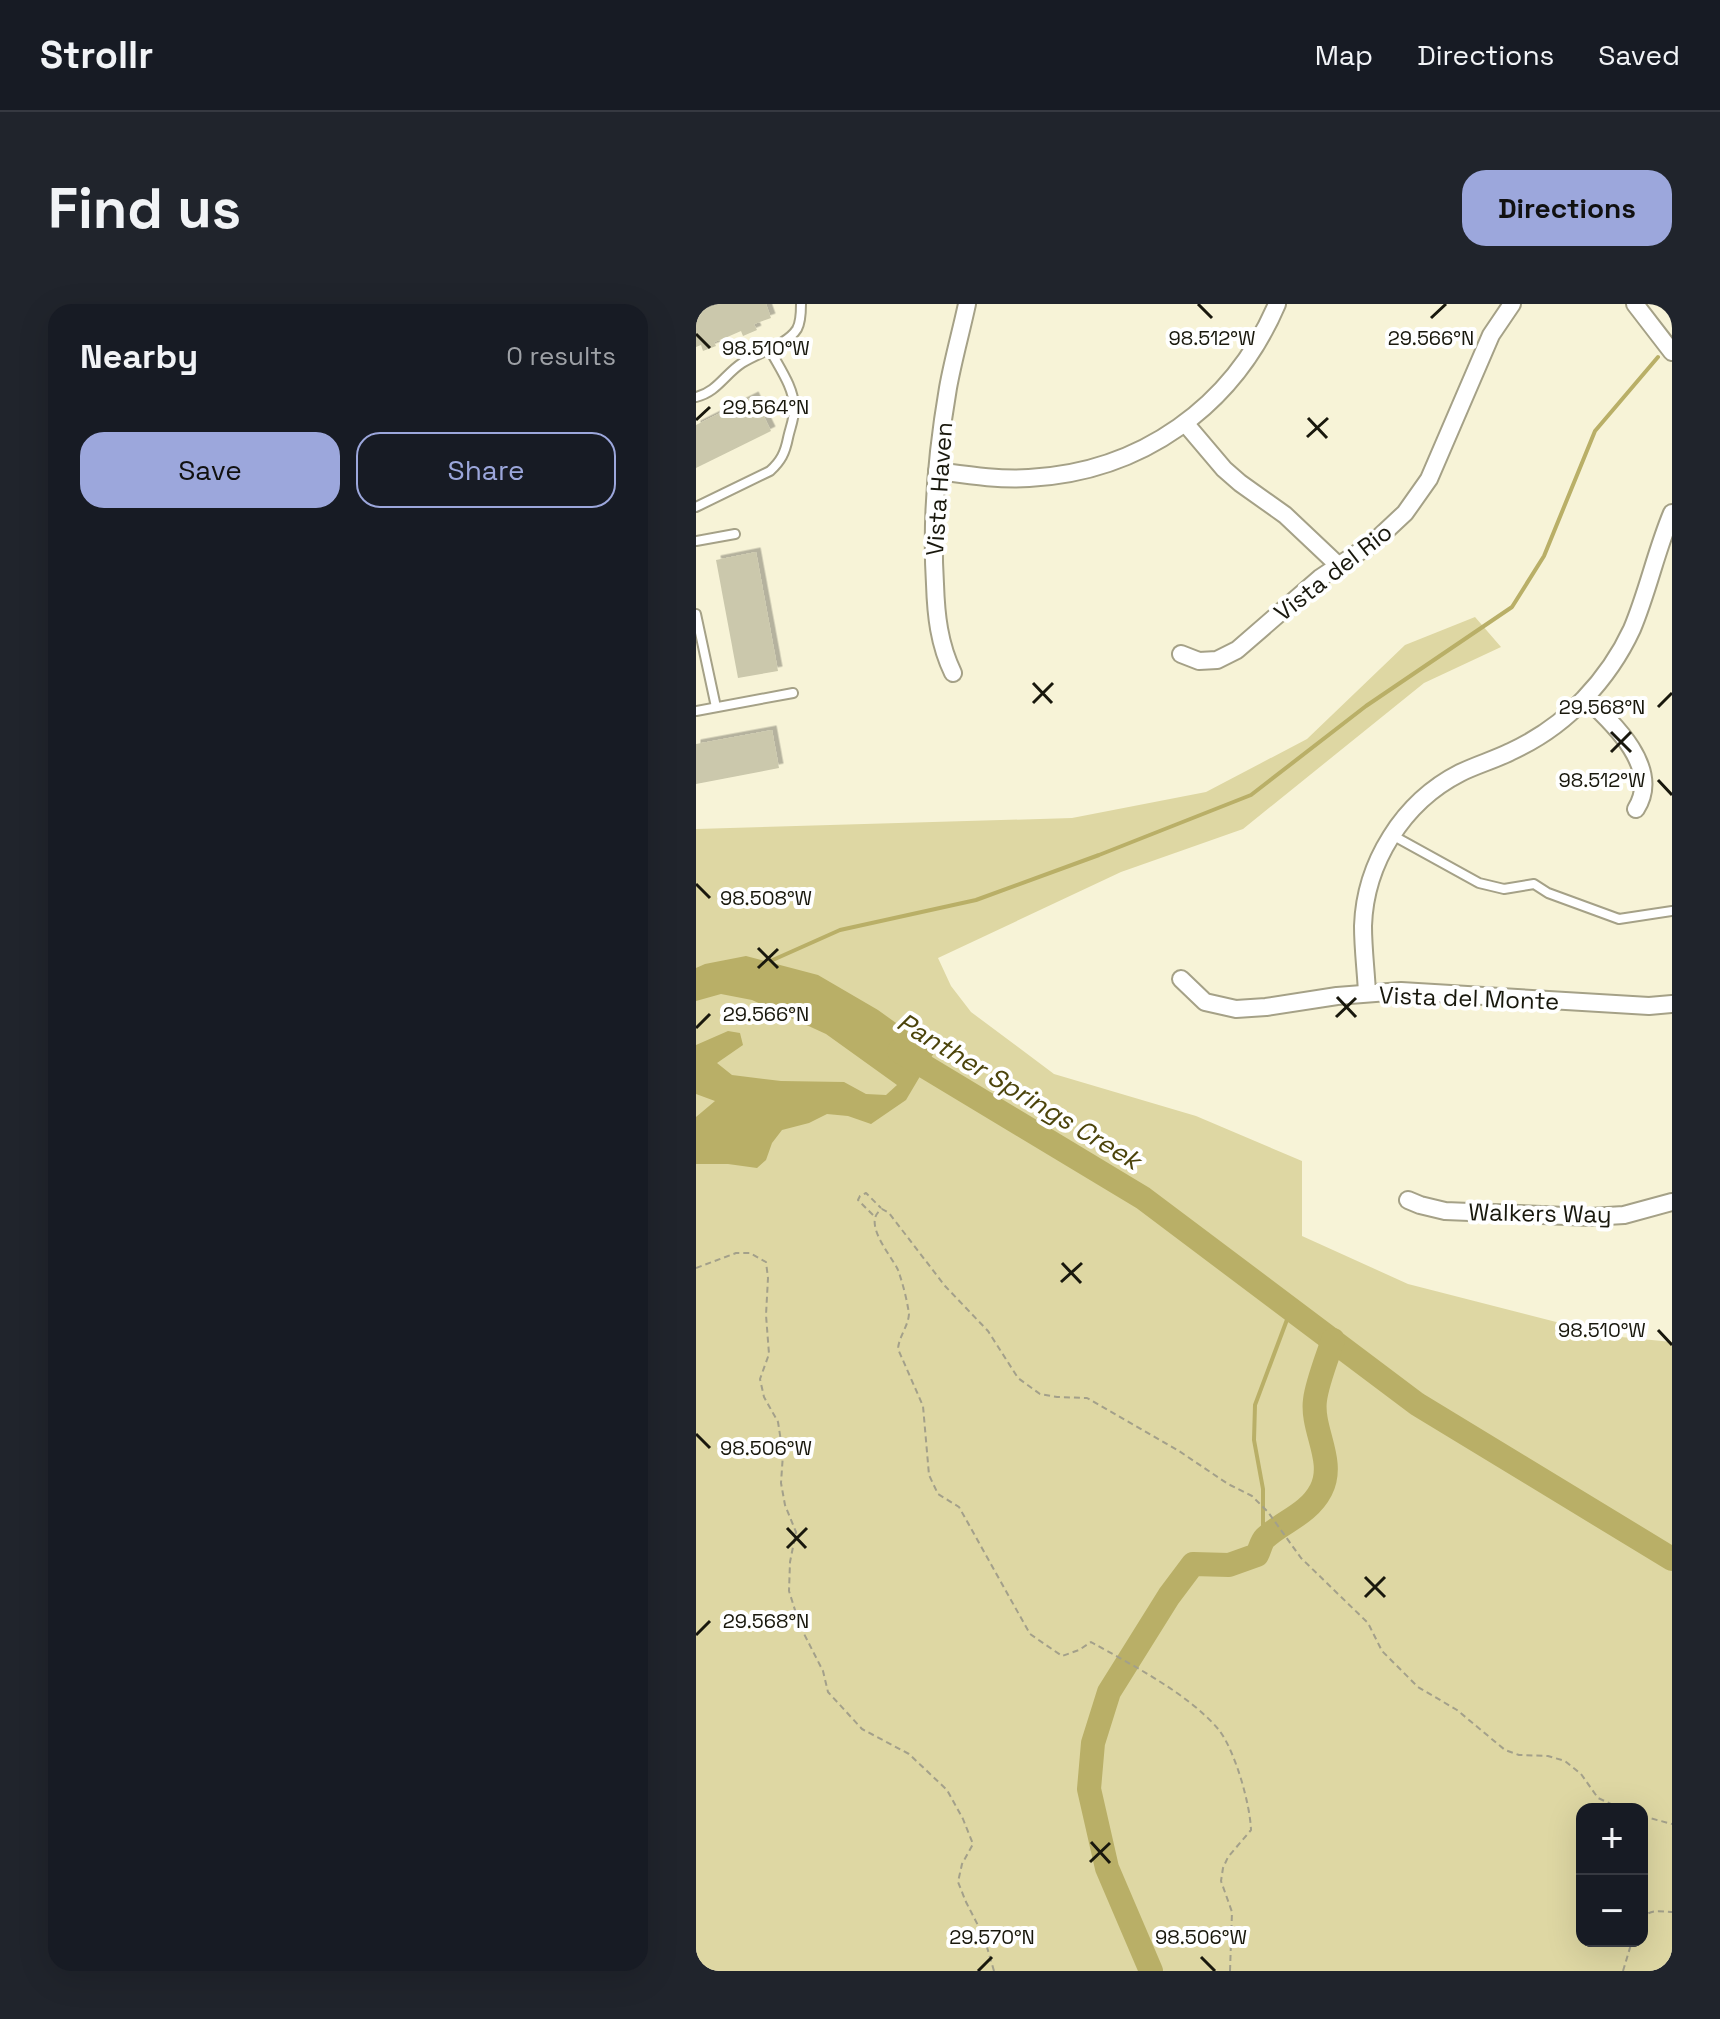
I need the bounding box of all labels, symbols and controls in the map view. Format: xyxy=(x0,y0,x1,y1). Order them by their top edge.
text: Strollr xyxy=(40,31,153,79)
text: Map xyxy=(1315,37,1373,73)
text: Directions xyxy=(1417,37,1554,73)
text: Saved xyxy=(1598,37,1680,73)
button: Directions xyxy=(1462,170,1672,246)
text: Find us xyxy=(48,173,241,244)
text: 98.512°W xyxy=(1169,325,1256,351)
text: 29.566°N xyxy=(1388,325,1474,351)
text: Nearby xyxy=(80,335,198,378)
text: 98.510°W xyxy=(722,335,810,361)
text: 0 results xyxy=(506,339,616,373)
text: 29.564°N xyxy=(723,394,809,420)
street label: Vista Haven xyxy=(919,421,959,557)
button: Save xyxy=(80,432,340,508)
button: Share xyxy=(356,432,616,508)
street label: Vista del Rio xyxy=(1268,516,1398,628)
text: 29.568°N xyxy=(1559,694,1645,720)
text: 98.512°W xyxy=(1559,767,1646,793)
text: 98.508°W xyxy=(720,885,812,911)
street label: Vista del Monte xyxy=(1378,979,1560,1017)
text: 29.566°N xyxy=(723,1001,809,1027)
water label: Panther Springs Creek xyxy=(891,1005,1150,1179)
street label: Walkers Way xyxy=(1468,1196,1612,1230)
text: 98.510°W xyxy=(1558,1317,1646,1343)
text: 98.506°W xyxy=(720,1435,812,1461)
text: 29.568°N xyxy=(723,1608,809,1634)
map controls xyxy=(1576,1803,1648,1947)
button: + xyxy=(1576,1803,1648,1875)
button: − xyxy=(1576,1875,1648,1947)
text: 29.570°N xyxy=(949,1924,1035,1950)
text: 98.506°W xyxy=(1155,1924,1247,1950)

